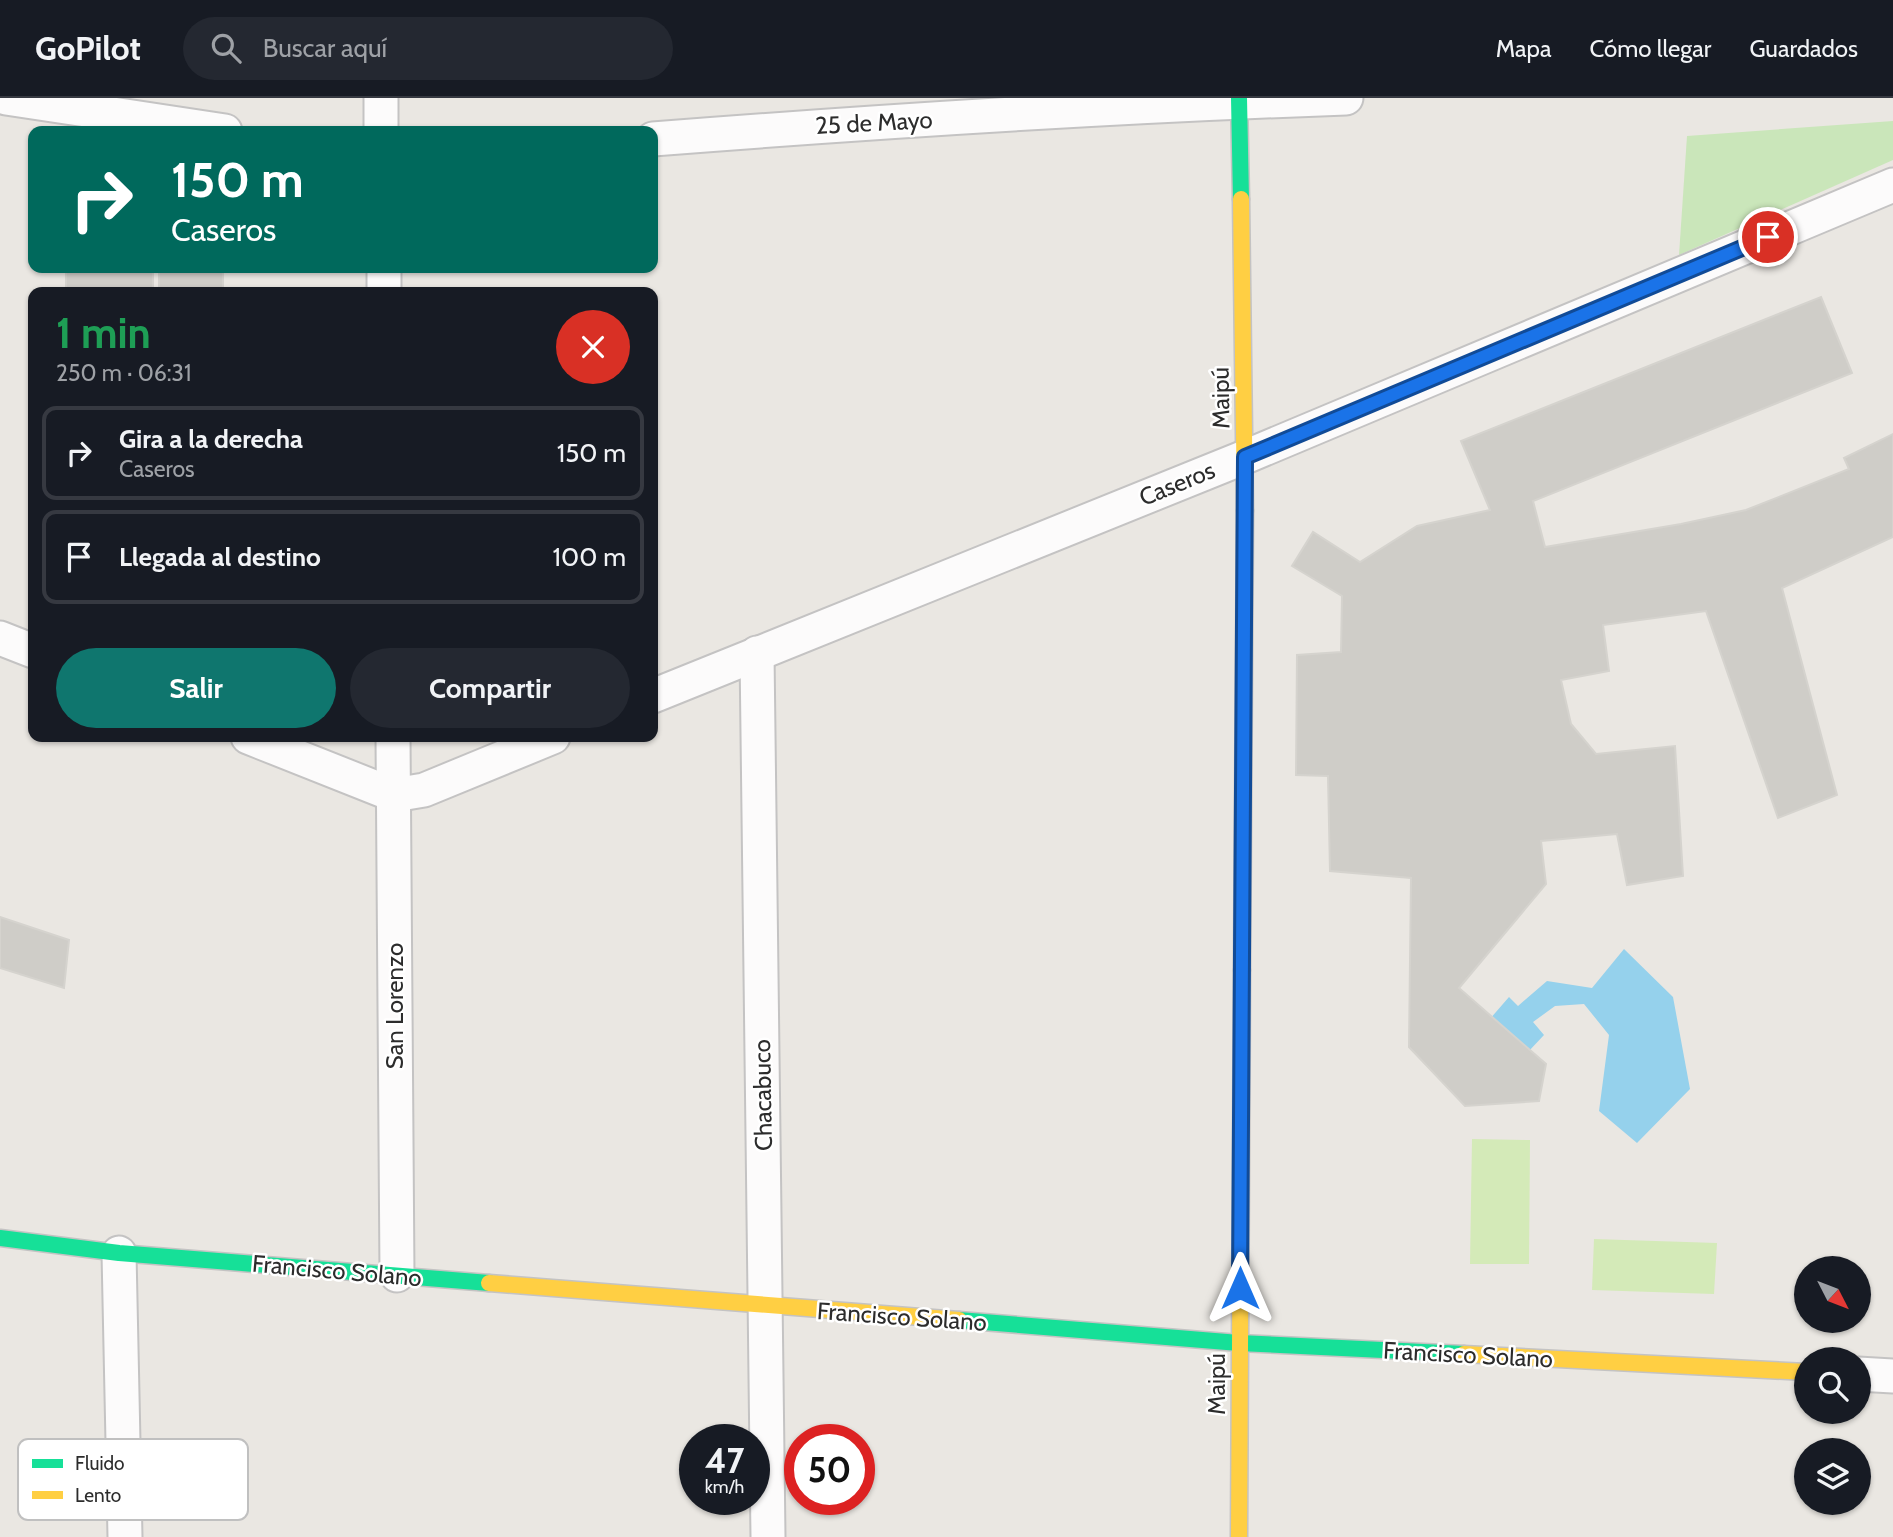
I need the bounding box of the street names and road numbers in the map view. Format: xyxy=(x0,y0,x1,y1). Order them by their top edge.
street label: 25 de Mayo xyxy=(815,105,933,140)
street label: Maipú xyxy=(1205,367,1236,429)
street label: Caseros xyxy=(1135,455,1219,512)
street label: San Lorenzo xyxy=(380,943,409,1069)
street label: Chacabuco xyxy=(747,1039,778,1151)
street label: Francisco Solano xyxy=(251,1249,423,1292)
street label: Francisco Solano xyxy=(816,1296,988,1337)
street label: Francisco Solano xyxy=(1382,1336,1554,1373)
street label: Maipú xyxy=(1202,1353,1231,1415)

